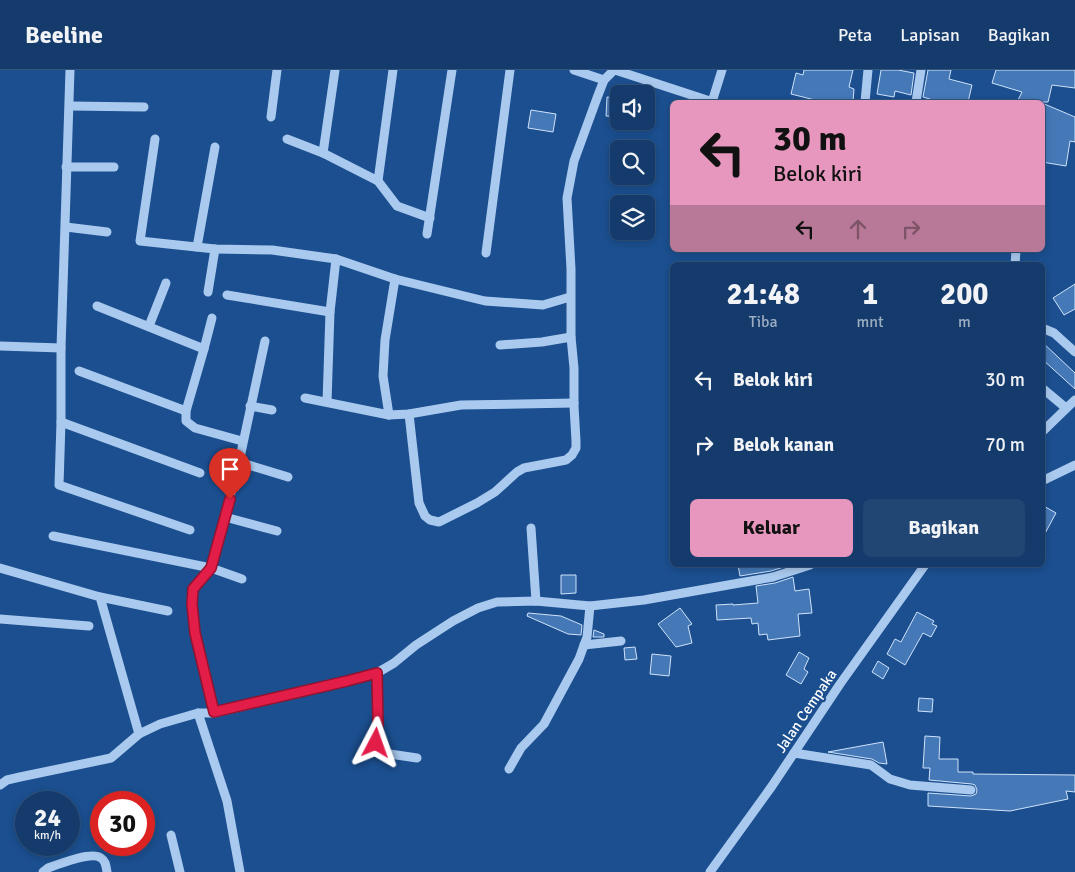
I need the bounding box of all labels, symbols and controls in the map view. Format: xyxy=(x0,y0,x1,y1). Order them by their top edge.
text: Beeline xyxy=(25,20,103,50)
text: Peta xyxy=(838,24,872,46)
text: Lapisan xyxy=(900,24,960,46)
text: Bagikan xyxy=(988,24,1050,46)
map controls xyxy=(610,85,655,240)
button: sound xyxy=(610,85,655,130)
text: 30 m xyxy=(773,117,847,160)
icon: left xyxy=(690,120,755,185)
button: search xyxy=(610,140,655,185)
text: Belok kiri xyxy=(773,160,862,187)
button: layers xyxy=(610,195,655,240)
icon: left xyxy=(791,215,819,243)
icon: ahead xyxy=(844,215,872,243)
icon: right xyxy=(897,215,925,243)
text: 21:48 xyxy=(726,276,800,313)
text: 1 xyxy=(862,276,878,313)
text: 200 xyxy=(940,276,989,313)
text: Tiba xyxy=(749,312,778,332)
text: mnt xyxy=(856,312,884,332)
text: m xyxy=(958,312,971,332)
icon: left xyxy=(690,366,718,394)
text: Belok kiri xyxy=(733,368,813,392)
text: 30 m xyxy=(985,368,1025,392)
icon: right xyxy=(690,431,718,459)
text: Belok kanan xyxy=(733,433,834,457)
text: 70 m xyxy=(985,433,1025,457)
pin xyxy=(209,448,251,499)
icon: arrive xyxy=(216,455,244,483)
button: Keluar xyxy=(690,499,853,557)
button: Bagikan xyxy=(863,499,1025,557)
street label: Jalan Cempaka xyxy=(772,666,840,756)
position arrow xyxy=(349,716,401,768)
speed limit sign: 30 xyxy=(90,791,155,856)
text: 24 xyxy=(34,802,61,833)
text: km/h xyxy=(34,828,61,843)

